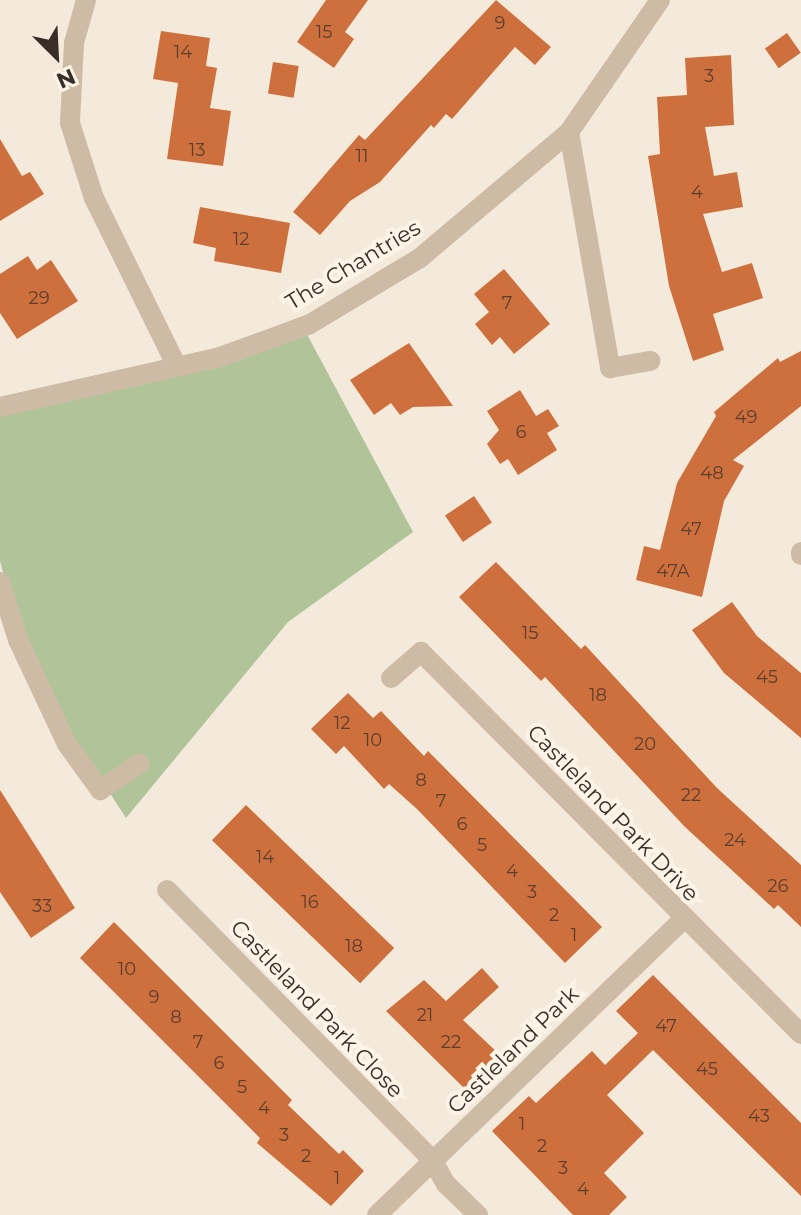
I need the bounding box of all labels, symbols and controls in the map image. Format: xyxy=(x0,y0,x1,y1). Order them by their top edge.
house number: 9 xyxy=(495,12,505,34)
north arrow xyxy=(16,16,96,96)
house number: 15 xyxy=(316,21,332,43)
house number: 14 xyxy=(174,41,192,63)
text: N xyxy=(52,62,80,94)
house number: 3 xyxy=(704,65,714,87)
house number: 13 xyxy=(189,139,205,161)
house number: 11 xyxy=(356,145,368,167)
house number: 4 xyxy=(691,181,703,203)
street label: The Chantries xyxy=(281,214,425,316)
house number: 12 xyxy=(233,228,249,250)
house number: 29 xyxy=(28,287,50,309)
house number: 7 xyxy=(502,292,512,314)
house number: 49 xyxy=(735,406,757,428)
house number: 6 xyxy=(516,421,526,443)
house number: 48 xyxy=(700,462,724,484)
house number: 47 xyxy=(680,518,702,540)
house number: 47A xyxy=(656,560,690,582)
house number: 15 xyxy=(522,622,538,644)
house number: 45 xyxy=(756,666,778,688)
house number: 18 xyxy=(589,684,607,706)
house number: 12 xyxy=(334,712,350,734)
street label: Castleland Park Drive xyxy=(522,719,704,907)
house number: 10 xyxy=(364,729,382,751)
house number: 20 xyxy=(634,733,656,755)
house number: 8 xyxy=(415,769,427,791)
house number: 22 xyxy=(681,784,701,806)
house number: 7 xyxy=(436,790,446,812)
house number: 6 xyxy=(457,813,467,835)
house number: 24 xyxy=(724,829,746,851)
house number: 5 xyxy=(477,834,487,856)
house number: 14 xyxy=(256,846,274,868)
house number: 4 xyxy=(506,860,518,882)
house number: 26 xyxy=(767,875,789,897)
house number: 3 xyxy=(527,881,537,903)
house number: 16 xyxy=(301,891,319,913)
house number: 33 xyxy=(32,895,52,917)
house number: 2 xyxy=(549,904,559,926)
street label: Castleland Park Close xyxy=(225,915,409,1103)
house number: 1 xyxy=(571,924,577,946)
house number: 18 xyxy=(345,935,363,957)
house number: 10 xyxy=(118,958,136,980)
street label: Castleland Park xyxy=(442,981,584,1119)
house number: 9 xyxy=(149,986,159,1008)
house number: 21 xyxy=(417,1004,433,1026)
house number: 8 xyxy=(170,1006,182,1028)
house number: 47 xyxy=(655,1015,677,1037)
house number: 7 xyxy=(193,1031,203,1053)
house number: 22 xyxy=(441,1031,461,1053)
house number: 6 xyxy=(214,1052,224,1074)
house number: 45 xyxy=(696,1058,718,1080)
house number: 5 xyxy=(237,1076,247,1098)
house number: 4 xyxy=(258,1097,270,1119)
house number: 43 xyxy=(748,1105,770,1127)
house number: 1 xyxy=(519,1113,525,1135)
house number: 3 xyxy=(279,1124,289,1146)
house number: 2 xyxy=(537,1135,547,1157)
house number: 2 xyxy=(301,1145,311,1167)
house number: 3 xyxy=(558,1157,568,1179)
house number: 1 xyxy=(334,1167,340,1189)
house number: 4 xyxy=(577,1178,589,1200)

